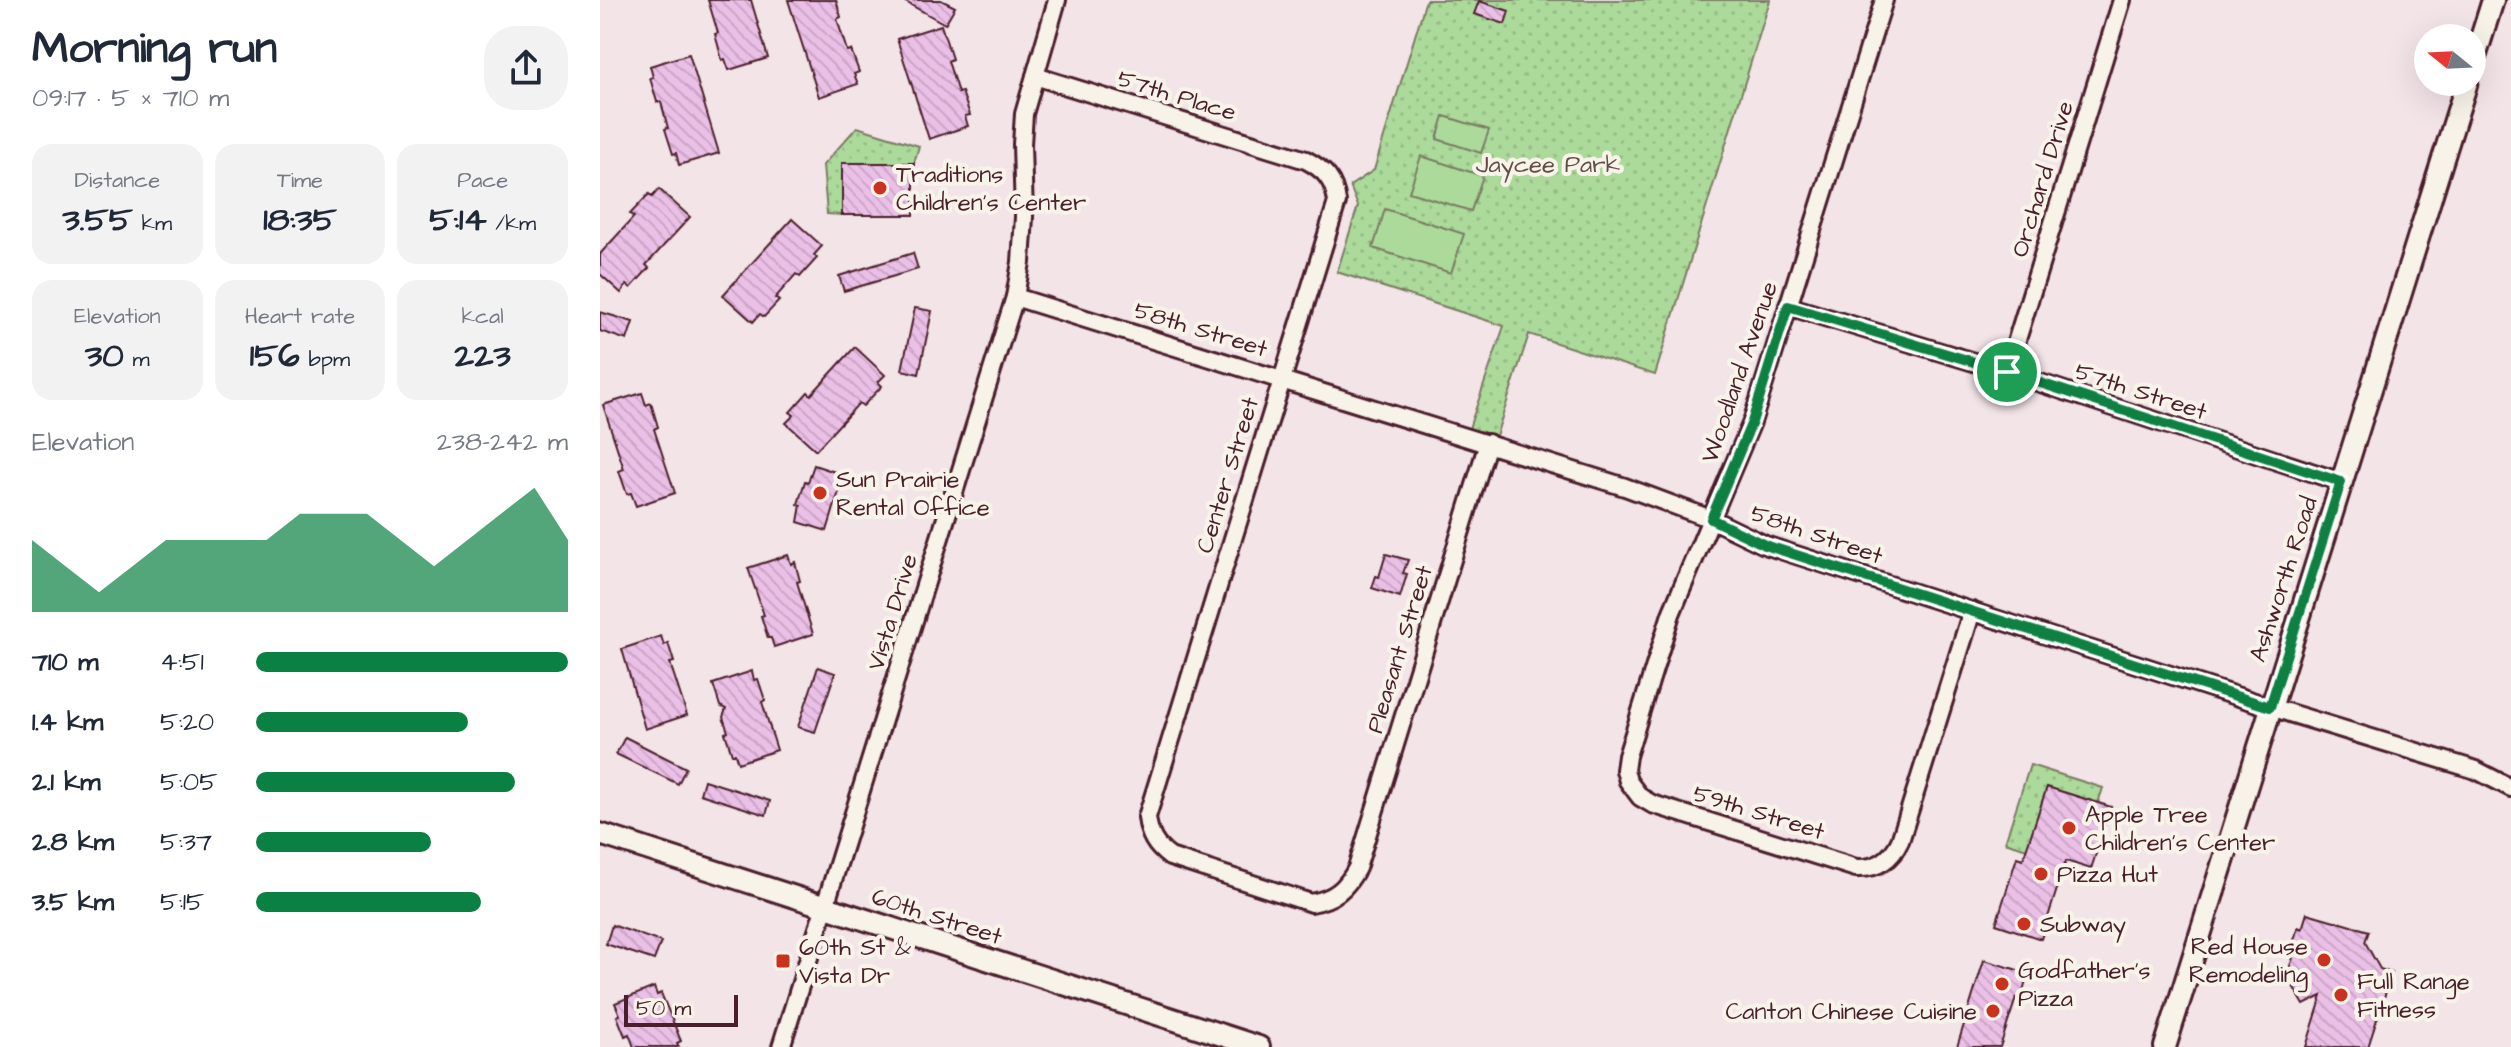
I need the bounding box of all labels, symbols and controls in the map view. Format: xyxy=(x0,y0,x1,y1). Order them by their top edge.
text: Morning run xyxy=(32,19,277,80)
north arrow xyxy=(2414,24,2486,96)
map controls xyxy=(2414,24,2486,96)
button: share xyxy=(484,26,568,110)
street label: 57th Place xyxy=(1113,62,1240,130)
text: 09:17 · 5 × 710 m xyxy=(32,80,229,116)
street label: Orchard Drive xyxy=(2003,97,2083,262)
park label: Jaycee Park xyxy=(1476,148,1620,183)
place label: Traditions Children's Center xyxy=(896,158,1086,220)
text: Distance xyxy=(75,165,160,196)
text: Time xyxy=(277,165,323,196)
text: Pace xyxy=(457,165,508,196)
marker: Traditions Children's Center xyxy=(871,179,889,197)
text: 3.55 xyxy=(62,196,133,244)
text: 18:35 xyxy=(263,196,337,244)
text: 5:14 xyxy=(429,196,487,244)
text: km xyxy=(133,208,172,239)
text: /km xyxy=(487,208,536,239)
street label: Woodland Avenue xyxy=(1693,277,1787,468)
street label: 58th Street xyxy=(1130,294,1272,366)
text: Elevation xyxy=(74,301,161,332)
text: Heart rate xyxy=(245,301,355,332)
text: kcal xyxy=(462,301,504,332)
text: 30 xyxy=(85,332,124,380)
text: 156 xyxy=(250,332,300,380)
text: 223 xyxy=(455,332,511,380)
pin xyxy=(1973,338,2041,406)
text: m xyxy=(124,344,150,375)
text: bpm xyxy=(300,344,350,375)
icon: arrive xyxy=(1985,350,2029,394)
street label: 57th Street xyxy=(2070,355,2211,429)
street label: Center Street xyxy=(1188,393,1268,558)
text: Elevation xyxy=(32,424,134,460)
text: 238–242 m xyxy=(437,424,568,460)
place label: Sun Prairie Rental Office xyxy=(836,463,990,525)
marker: Sun Prairie Rental Office xyxy=(811,484,829,502)
street label: Ashworth Road xyxy=(2241,492,2327,666)
street label: 58th Street xyxy=(1746,496,1888,574)
street label: Vista Drive xyxy=(859,550,927,675)
street label: Pleasant Street xyxy=(1358,561,1442,737)
text: 710 m xyxy=(32,644,98,680)
text: 4:51 xyxy=(160,644,204,680)
text: 1.4 km xyxy=(32,704,103,740)
text: 5:20 xyxy=(160,704,214,740)
text: 2.1 km xyxy=(32,764,100,800)
text: 5:05 xyxy=(160,764,218,800)
street label: 59th Street xyxy=(1689,777,1829,849)
place label: Apple Tree Children's Center xyxy=(2085,798,2275,860)
marker: Apple Tree Children's Center xyxy=(2060,819,2078,837)
text: 2.8 km xyxy=(32,824,114,860)
text: 5:37 xyxy=(160,824,212,860)
place label: Pizza Hut xyxy=(2057,858,2158,892)
marker: Pizza Hut xyxy=(2032,865,2050,883)
street label: 60th Street xyxy=(867,880,1007,954)
text: 3.5 km xyxy=(32,884,114,920)
text: 5:15 xyxy=(160,884,204,920)
place label: Subway xyxy=(2040,908,2126,943)
marker: Subway xyxy=(2015,915,2033,933)
place label: Red House Remodeling xyxy=(2189,930,2308,993)
place label: 60th St & Vista Dr xyxy=(799,931,912,993)
marker: Red House Remodeling xyxy=(2315,951,2333,969)
marker: 60th St & Vista Dr xyxy=(774,952,792,970)
place label: Godfather's Pizza xyxy=(2018,954,2151,1016)
place label: Full Range Fitness xyxy=(2357,965,2470,1027)
marker: Godfather's Pizza xyxy=(1993,975,2011,993)
marker: Full Range Fitness xyxy=(2332,986,2350,1004)
scale bar xyxy=(624,991,738,1027)
text: 50 m xyxy=(636,993,691,1024)
place label: Canton Chinese Cuisine xyxy=(1725,995,1977,1029)
marker: Canton Chinese Cuisine xyxy=(1984,1002,2002,1020)

